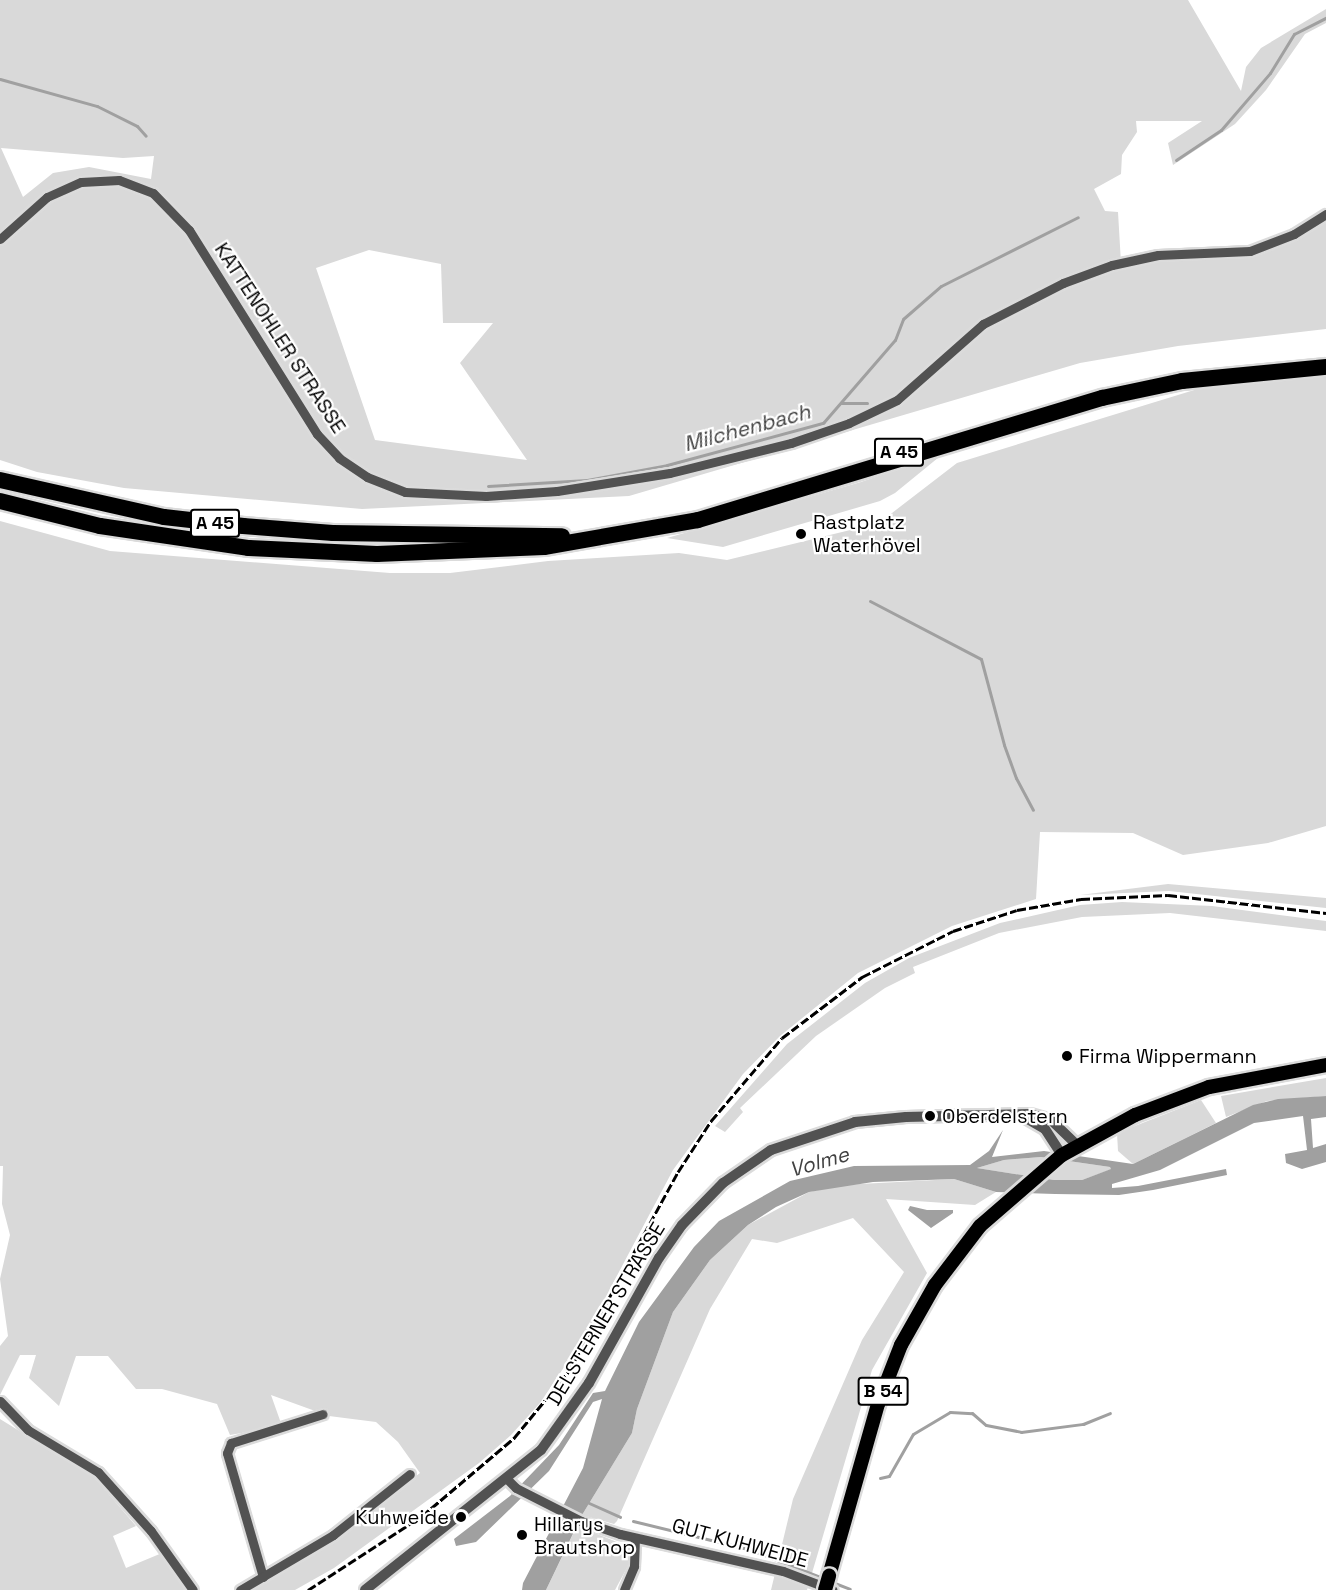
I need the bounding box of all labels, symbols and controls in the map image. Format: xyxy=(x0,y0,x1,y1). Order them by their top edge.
street label: KATTENOHLER STRASSE xyxy=(209,238,351,438)
water label: Milchenbach xyxy=(681,399,813,457)
road number: A 45 xyxy=(874,437,924,467)
road number: A 45 xyxy=(190,508,240,538)
place label: Rastplatz Waterhövel xyxy=(813,510,921,557)
marker: Rastplatz Waterhövel xyxy=(794,527,808,541)
place label: Firma Wippermann xyxy=(1079,1044,1257,1068)
marker: Firma Wippermann xyxy=(1060,1049,1074,1063)
place label: Oberdelstern xyxy=(942,1104,1068,1128)
marker: Oberdelstern xyxy=(923,1109,937,1123)
water label: Volme xyxy=(786,1142,852,1182)
street label: DELSTERNER STRASSE xyxy=(542,1218,670,1410)
road number: B 54 xyxy=(858,1376,908,1406)
place label: Kuhweide xyxy=(355,1505,449,1529)
marker: Kuhweide xyxy=(454,1510,468,1524)
place label: Hillarys Brautshop xyxy=(534,1512,635,1559)
street label: GUT KUHWEIDE xyxy=(669,1513,811,1573)
marker: Hillarys Brautshop xyxy=(515,1528,529,1542)

